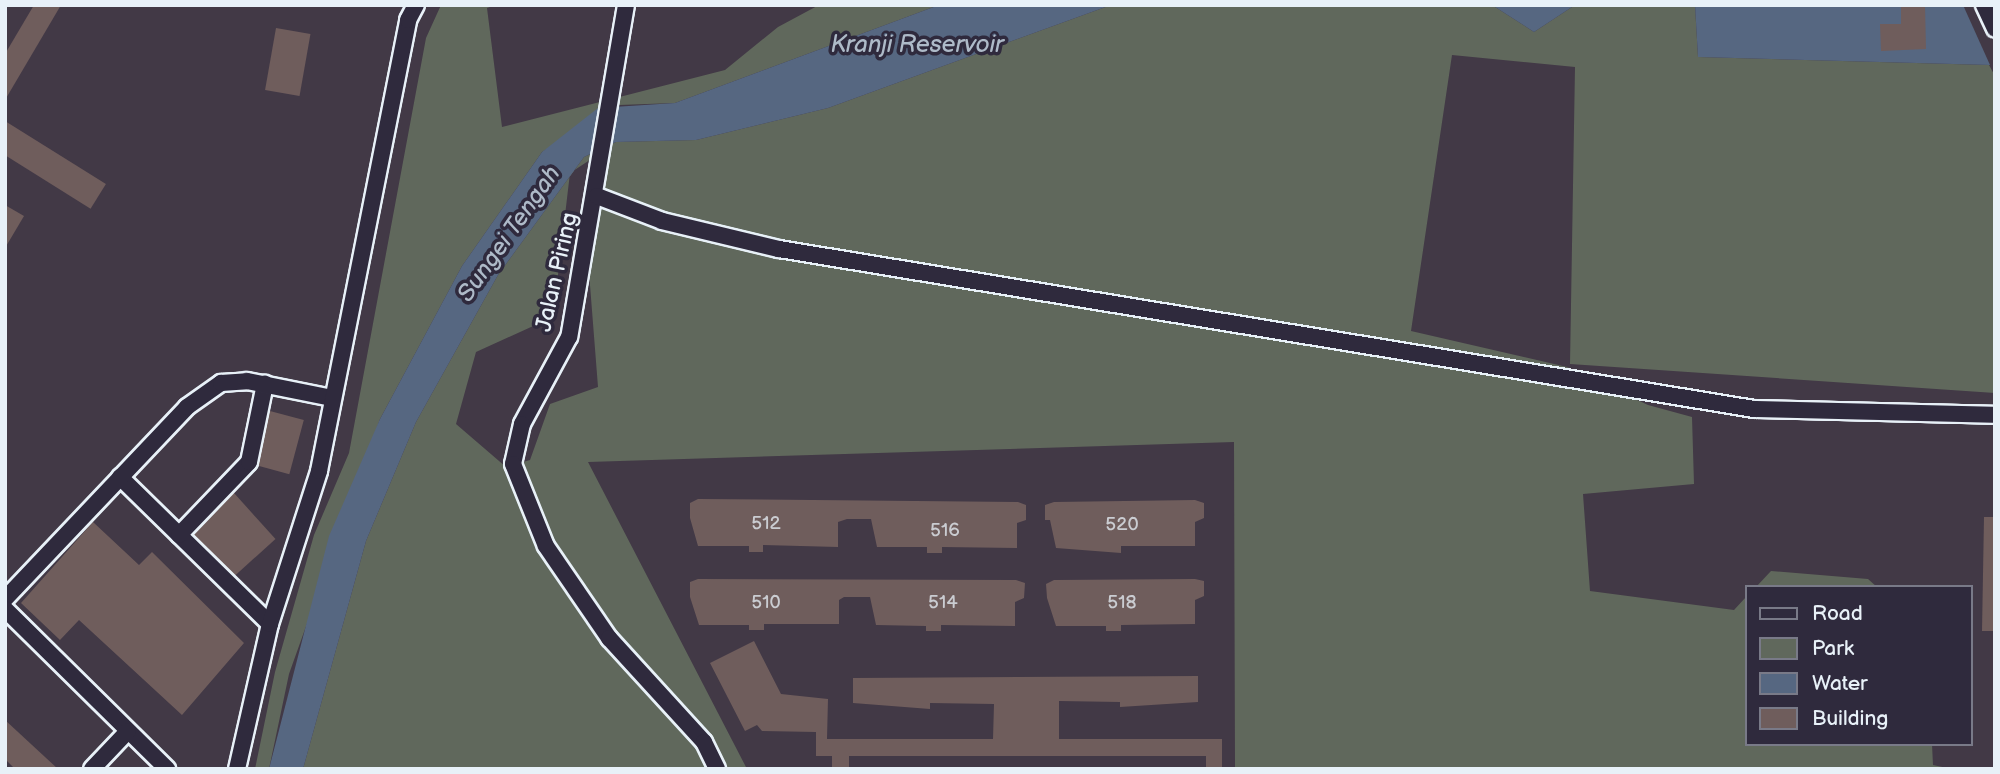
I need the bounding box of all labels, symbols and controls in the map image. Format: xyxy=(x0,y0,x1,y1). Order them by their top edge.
water label: Kranji Reservoir xyxy=(830,31,1004,59)
water label: Sungei Tengah xyxy=(451,160,567,308)
street label: Jalan Piring xyxy=(530,210,584,334)
house number: 512 xyxy=(751,513,781,535)
house number: 520 xyxy=(1105,514,1139,536)
house number: 516 xyxy=(930,520,960,542)
legend xyxy=(1744,585,1972,746)
house number: 510 xyxy=(751,592,781,614)
house number: 514 xyxy=(928,592,958,614)
house number: 518 xyxy=(1107,592,1137,614)
text: Road xyxy=(1812,601,1863,626)
text: Park xyxy=(1812,636,1854,661)
text: Water xyxy=(1812,671,1868,696)
text: Building xyxy=(1812,706,1888,731)

